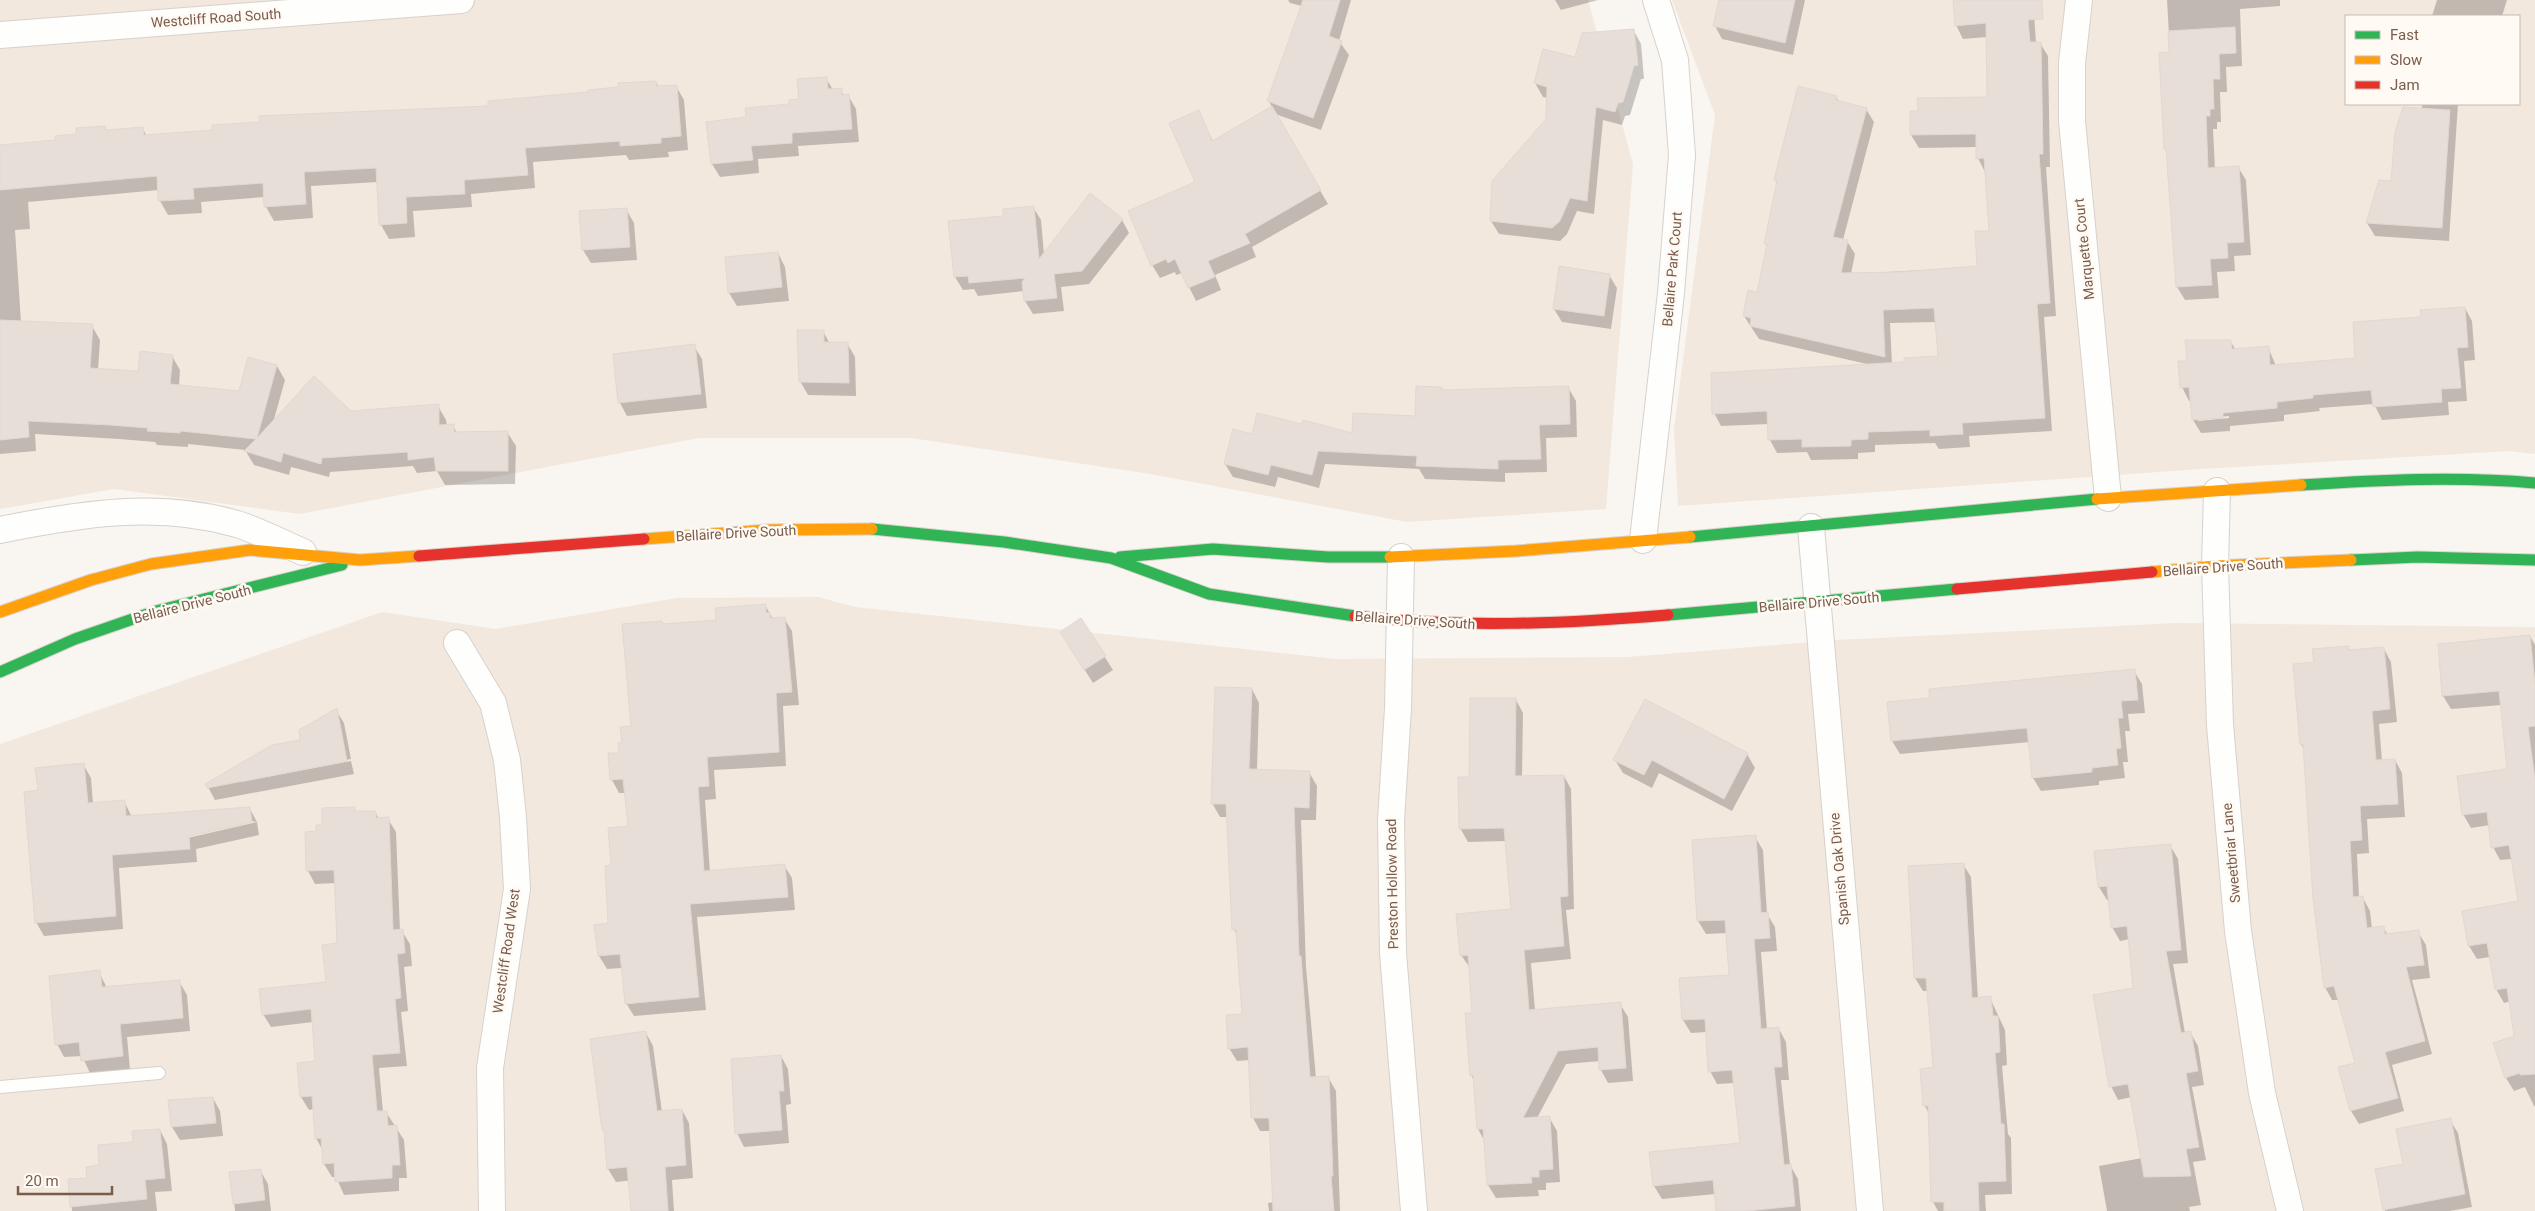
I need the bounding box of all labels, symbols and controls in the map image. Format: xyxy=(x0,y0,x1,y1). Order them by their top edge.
street label: Westcliff Road South xyxy=(150,5,282,31)
legend xyxy=(2345,15,2520,105)
text: Fast xyxy=(2390,26,2419,44)
text: Slow xyxy=(2390,51,2422,69)
text: Jam xyxy=(2390,76,2420,94)
street label: Marquette Court xyxy=(2071,197,2097,301)
street label: Bellaire Park Court xyxy=(1659,210,1685,327)
street label: Bellaire Drive South xyxy=(675,522,797,544)
street label: Bellaire Drive South xyxy=(2162,555,2284,579)
street label: Bellaire Drive South xyxy=(131,582,253,626)
street label: Bellaire Drive South xyxy=(1758,589,1880,615)
street label: Bellaire Drive South xyxy=(1354,608,1476,632)
street label: Sweetbriar Lane xyxy=(2219,802,2243,904)
street label: Spanish Oak Drive xyxy=(1826,812,1852,926)
street label: Preston Hollow Road xyxy=(1383,819,1401,949)
street label: Westcliff Road West xyxy=(489,887,523,1014)
scale bar xyxy=(18,1164,111,1196)
text: 20 m xyxy=(25,1172,59,1190)

